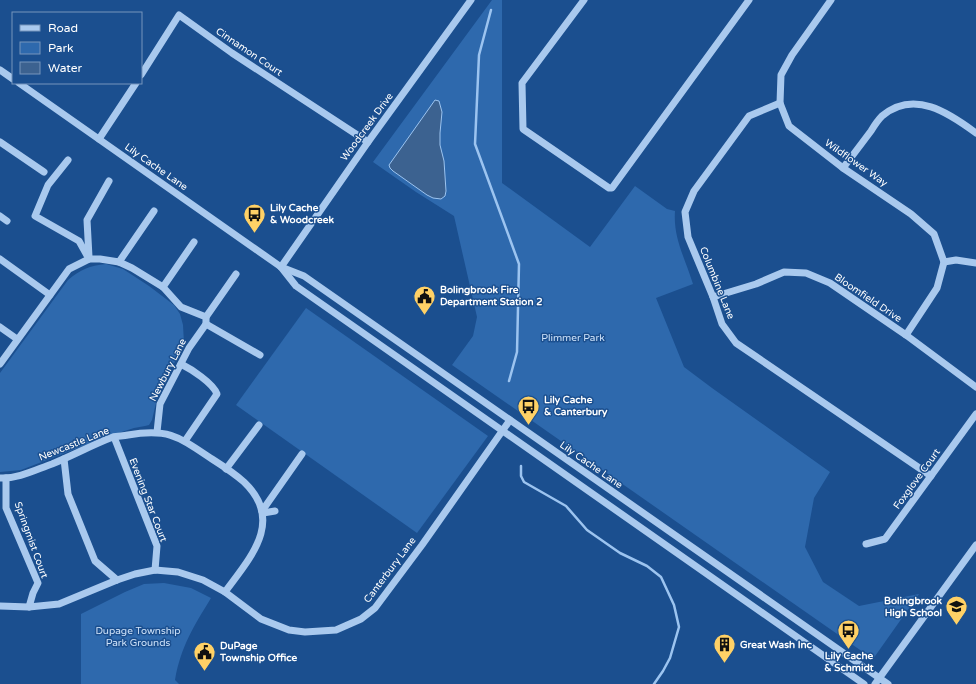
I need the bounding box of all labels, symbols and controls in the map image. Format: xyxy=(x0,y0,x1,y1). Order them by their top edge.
legend xyxy=(12,12,142,84)
text: Road xyxy=(48,21,78,35)
street label: Cinnamon Court xyxy=(213,25,285,79)
text: Park xyxy=(48,41,74,55)
text: Water xyxy=(48,61,83,75)
street label: Woodcreek Drive xyxy=(338,90,396,163)
street label: Wildflower Way xyxy=(822,137,890,190)
street label: Lily Cache Lane xyxy=(122,141,190,193)
bus stop icon: Lily Cache & Woodcreek xyxy=(241,201,267,234)
place label: Lily Cache & Woodcreek xyxy=(270,202,334,226)
street label: Columbine Lane xyxy=(697,245,737,321)
street label: Bloomfield Drive xyxy=(832,271,904,325)
public building icon: Bolingbrook Fire Department Station 2 xyxy=(412,283,438,316)
place label: Bolingbrook Fire Department Station 2 xyxy=(440,284,542,308)
park label: Plimmer Park xyxy=(541,332,605,344)
street label: Newbury Lane xyxy=(147,336,189,403)
bus stop icon: Lily Cache & Canterbury xyxy=(516,393,542,426)
place label: Lily Cache & Canterbury xyxy=(544,394,608,418)
street label: Newcastle Lane xyxy=(37,424,111,464)
street label: Lily Cache Lane xyxy=(557,439,625,491)
street label: Foxglove Court xyxy=(891,446,943,512)
street label: Evening Star Court xyxy=(126,456,170,544)
street label: Springmist Court xyxy=(12,500,50,580)
street label: Canterbury Lane xyxy=(361,535,419,605)
school or university icon: Bolingbrook High School xyxy=(944,594,970,627)
place label: Bolingbrook High School xyxy=(884,595,943,619)
bus stop icon: Lily Cache & Schmidt xyxy=(836,617,862,650)
park label: Dupage Township Park Grounds xyxy=(95,625,181,649)
building icon: Great Wash Inc xyxy=(712,632,738,665)
public building icon: DuPage Township Office xyxy=(191,639,217,672)
place label: Great Wash Inc xyxy=(740,639,812,651)
place label: DuPage Township Office xyxy=(219,640,297,664)
place label: Lily Cache & Schmidt xyxy=(824,650,874,674)

